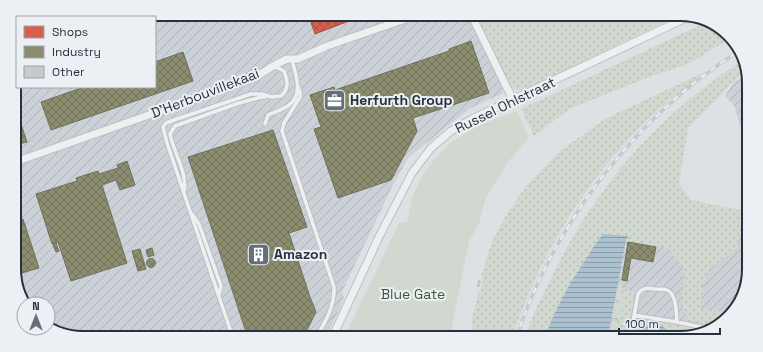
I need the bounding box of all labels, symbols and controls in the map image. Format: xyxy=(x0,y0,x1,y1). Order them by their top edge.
legend xyxy=(16,16,156,88)
text: Shops xyxy=(52,24,88,40)
text: Industry xyxy=(52,44,101,60)
text: Other xyxy=(52,64,85,80)
street label: D'Herbouvillekaai xyxy=(148,64,262,122)
street label: Russel Ohlstraat xyxy=(452,73,558,137)
office icon: Herfurth Group xyxy=(322,87,348,113)
place label: Herfurth Group xyxy=(350,91,452,109)
building icon: Amazon xyxy=(245,241,271,267)
place label: Amazon xyxy=(274,245,327,263)
park label: Blue Gate xyxy=(381,285,445,303)
north arrow xyxy=(16,296,56,336)
text: N xyxy=(32,299,40,313)
scale bar xyxy=(619,310,720,336)
text: 100 m xyxy=(625,316,659,332)

